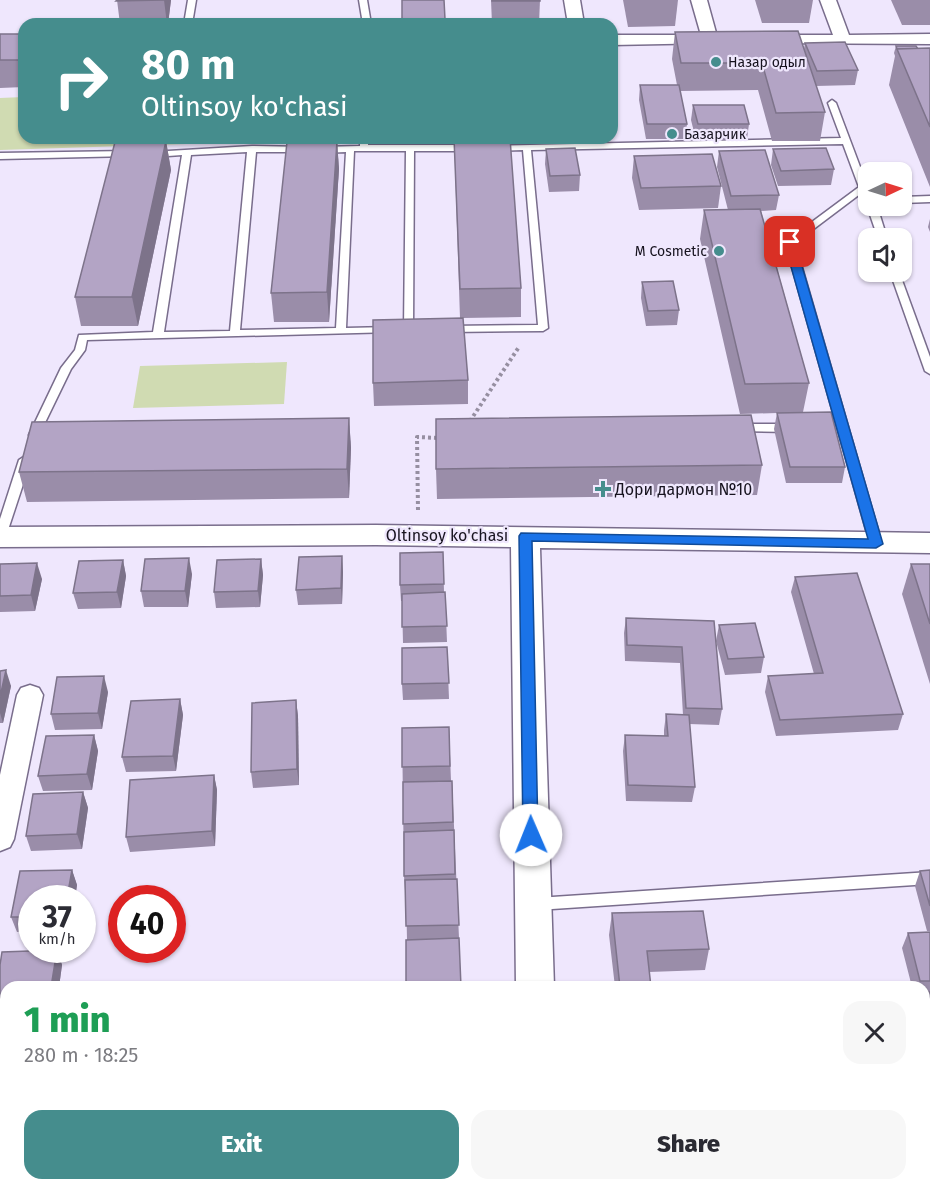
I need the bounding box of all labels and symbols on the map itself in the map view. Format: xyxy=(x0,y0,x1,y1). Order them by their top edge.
place label: Назар одыл xyxy=(728,54,806,71)
marker: Назар одыл xyxy=(709,55,723,69)
place label: Базарчик xyxy=(684,126,747,143)
marker: Базарчик xyxy=(665,127,679,141)
north arrow xyxy=(858,162,912,216)
pin xyxy=(764,216,815,267)
place label: M Cosmetic xyxy=(635,243,707,260)
marker: M Cosmetic xyxy=(712,244,726,258)
place label: Дори дармон №10 xyxy=(614,480,752,499)
marker: Дори дармон №10 xyxy=(596,482,610,496)
street label: Oltinsoy ko'chasi xyxy=(386,526,508,545)
position arrow xyxy=(499,803,563,867)
speed limit sign: 40 xyxy=(108,885,186,963)

